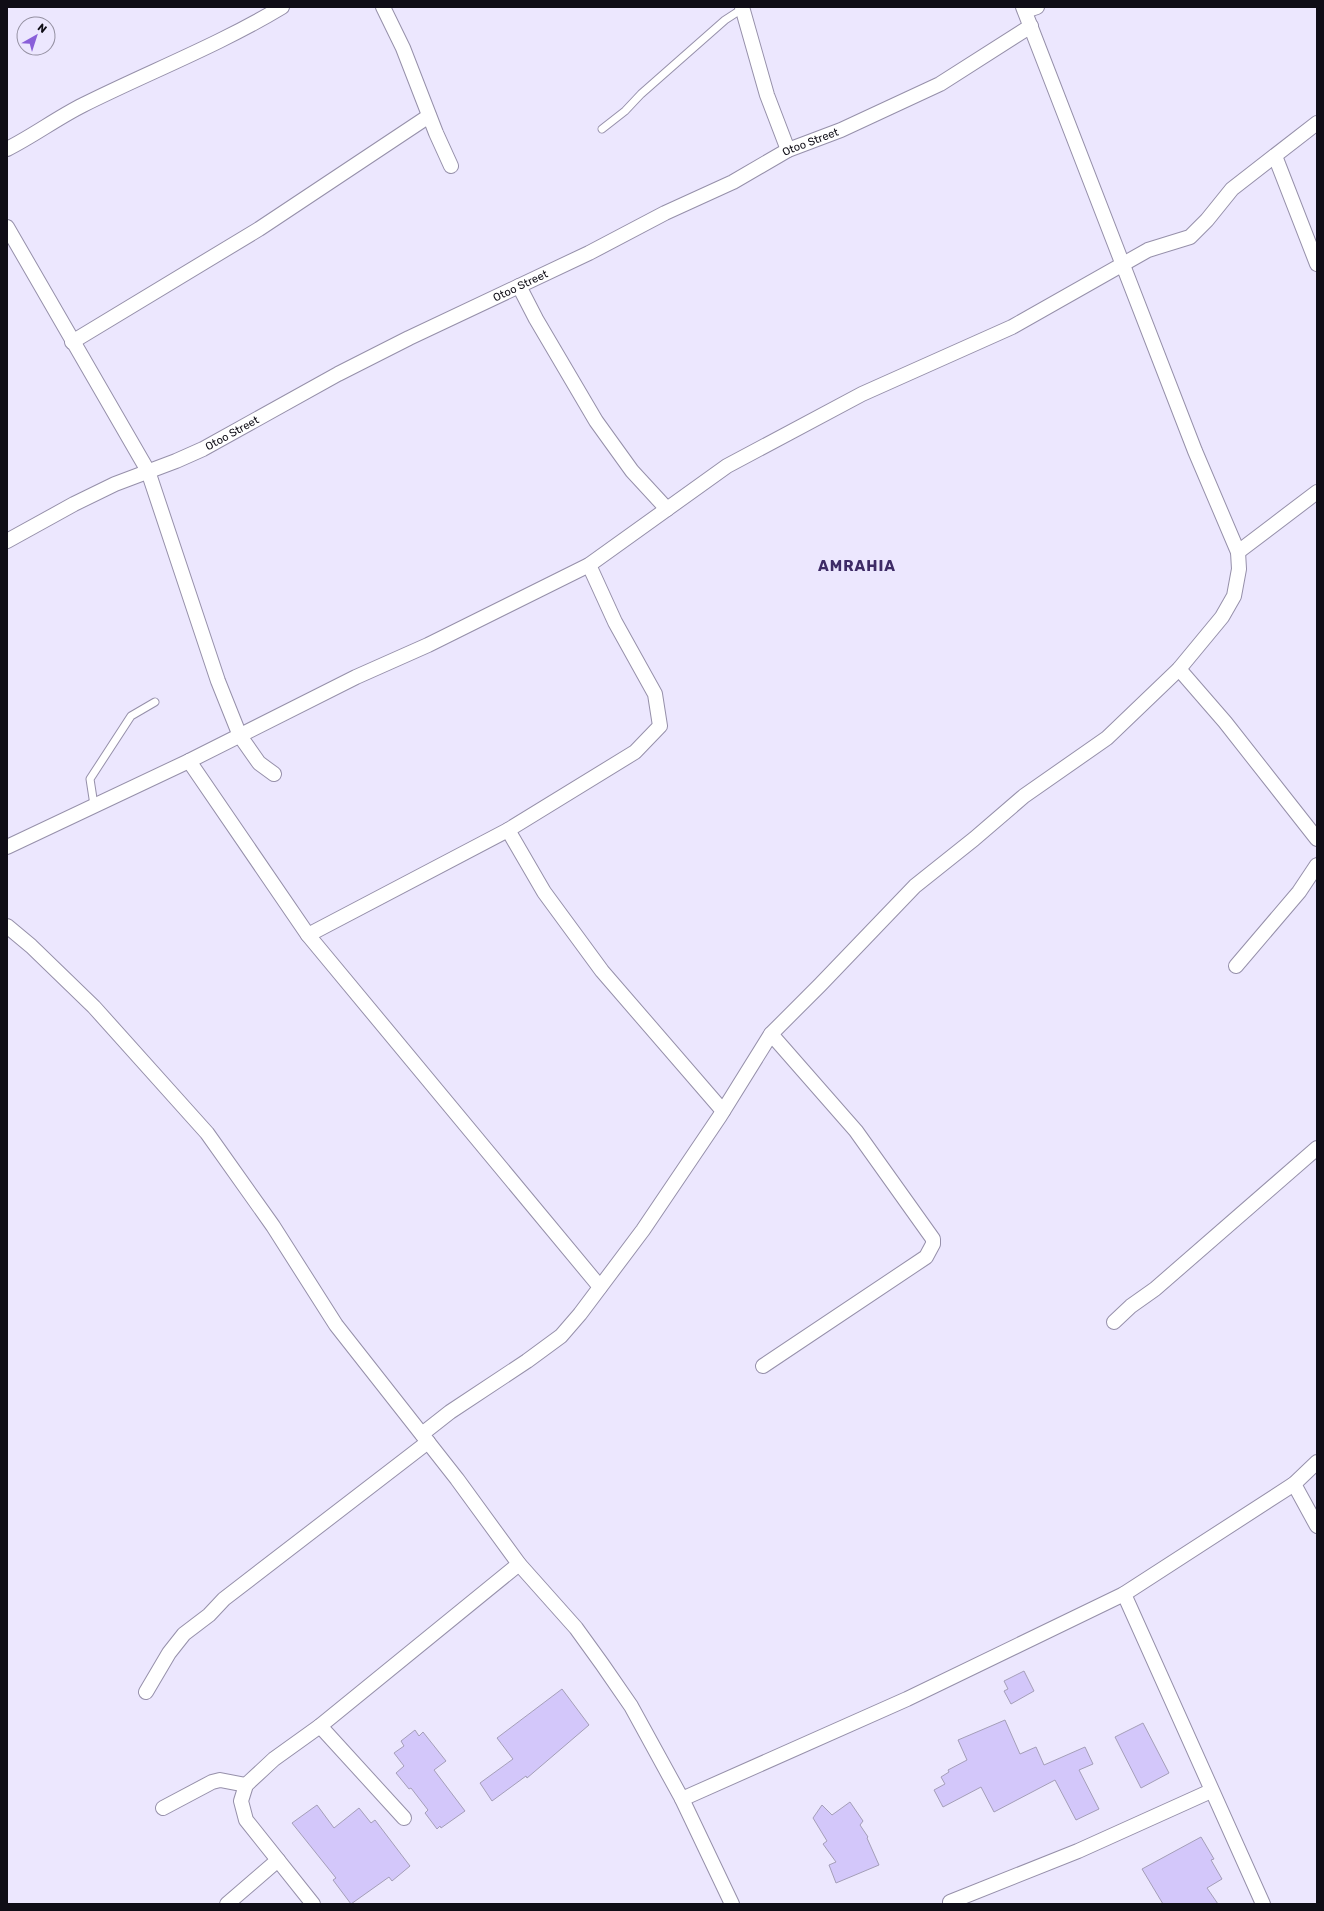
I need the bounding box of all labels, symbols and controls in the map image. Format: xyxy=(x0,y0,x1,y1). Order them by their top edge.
north arrow xyxy=(16,16,56,56)
text: N xyxy=(35,21,49,36)
street label: Otoo Street xyxy=(780,125,841,159)
street label: Otoo Street xyxy=(491,267,551,304)
street label: Otoo Street xyxy=(203,413,262,453)
district label: AMRAHIA xyxy=(818,557,896,575)

